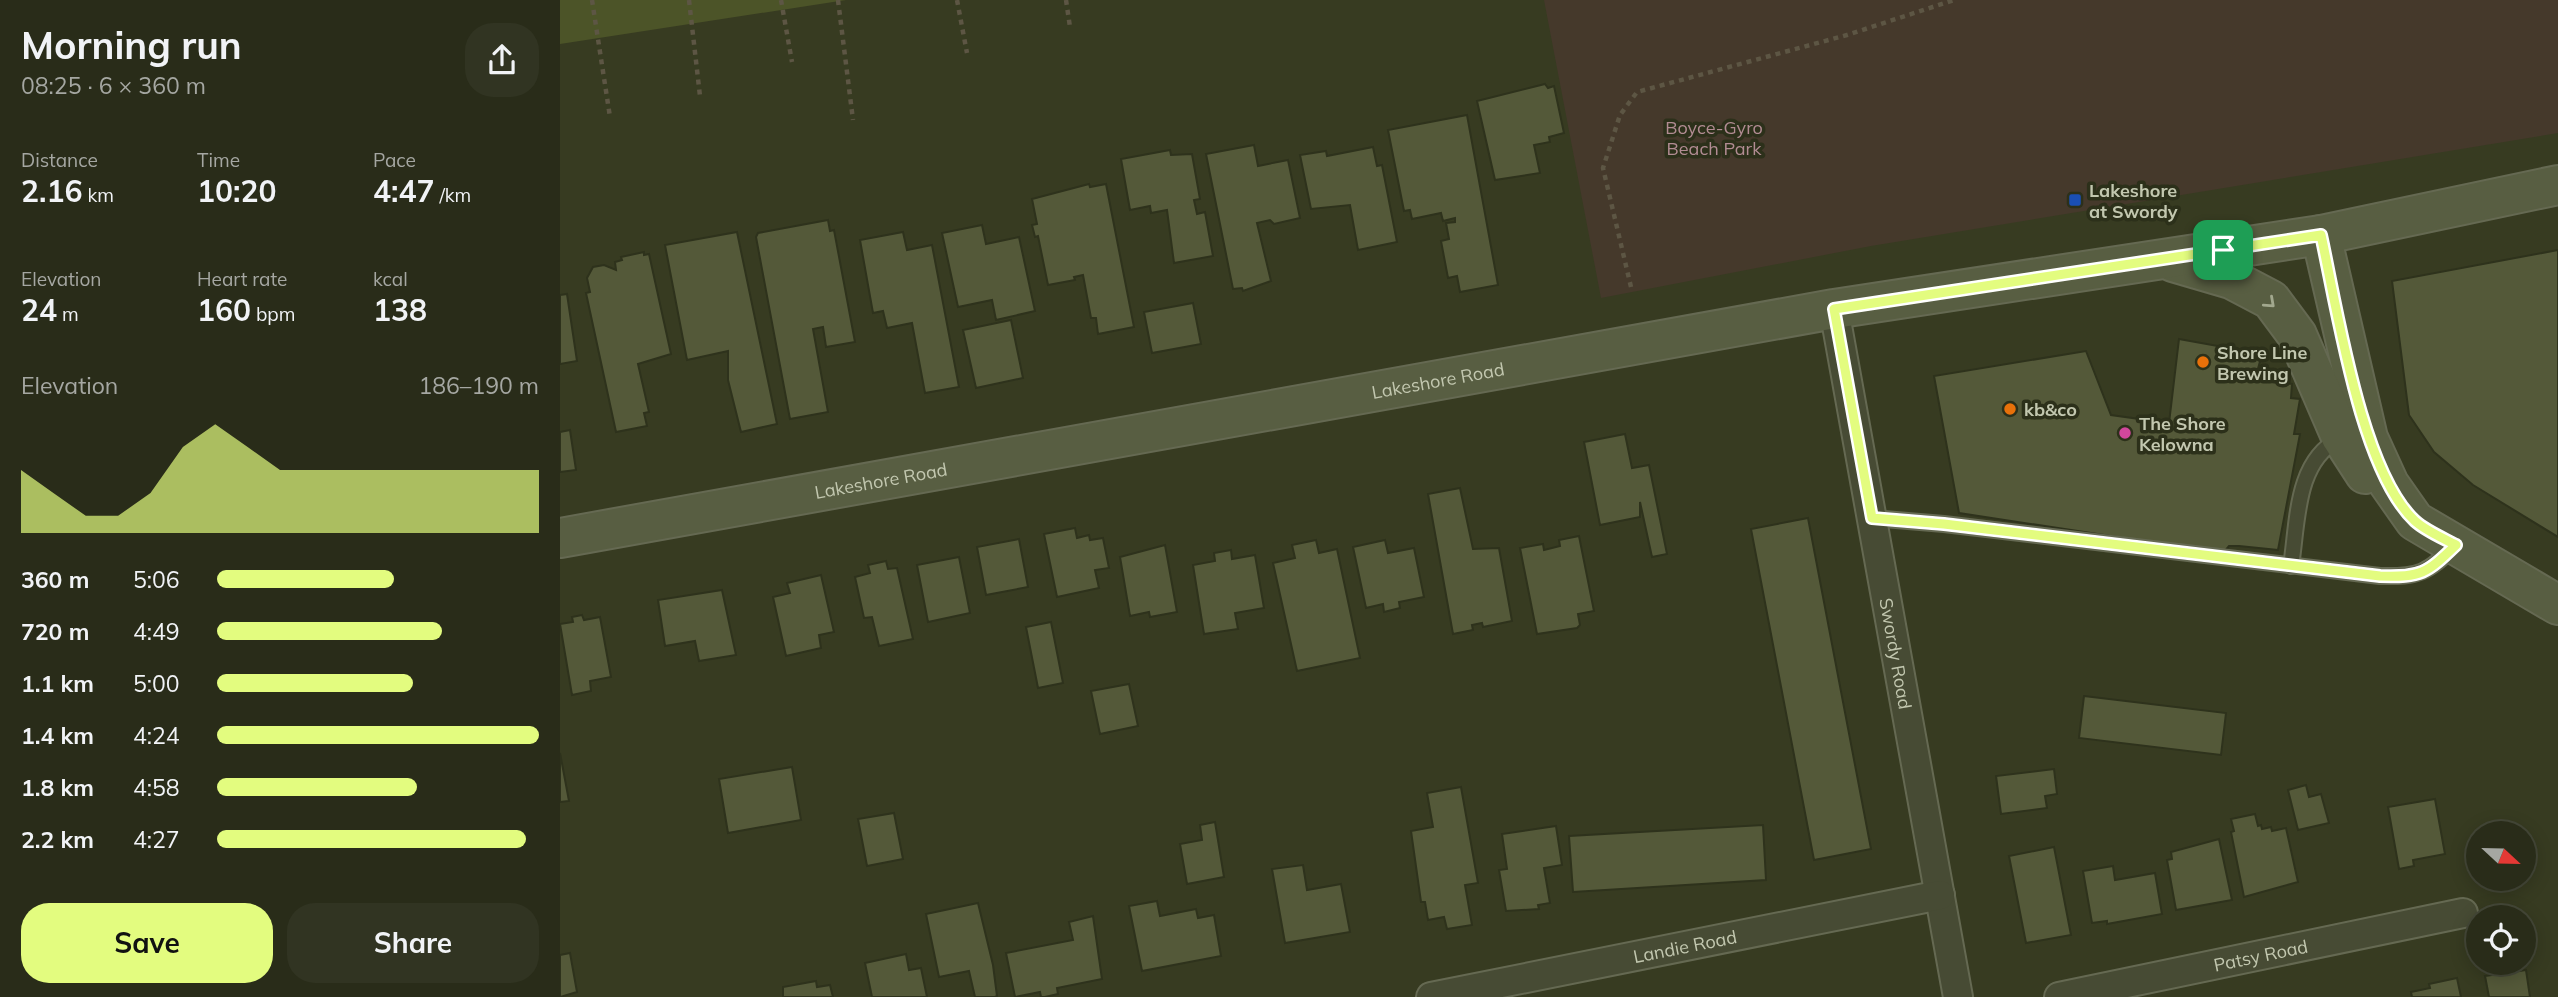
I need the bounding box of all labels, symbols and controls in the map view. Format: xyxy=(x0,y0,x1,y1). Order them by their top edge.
text: Morning run xyxy=(21,21,242,69)
button: share xyxy=(465,23,539,97)
text: 08:25 · 6 × 360 m xyxy=(21,71,206,100)
park label: Boyce-Gyro Beach Park xyxy=(1665,116,1763,160)
text: Distance xyxy=(21,148,98,172)
text: Time xyxy=(197,148,240,172)
text: Pace xyxy=(373,148,416,172)
text: 2.16 xyxy=(21,172,82,210)
text: 10:20 xyxy=(197,172,276,210)
text: 4:47 xyxy=(373,172,434,210)
place label: Lakeshore at Swordy xyxy=(2089,179,2178,223)
text: km xyxy=(82,183,114,207)
text: /km xyxy=(434,183,471,207)
marker: Lakeshore at Swordy xyxy=(2067,192,2083,208)
pin xyxy=(2193,220,2253,280)
icon: arrive xyxy=(2204,231,2242,269)
text: Elevation xyxy=(21,267,101,291)
text: Heart rate xyxy=(197,267,287,291)
text: kcal xyxy=(373,267,408,291)
text: 24 xyxy=(21,291,57,329)
text: 160 xyxy=(197,291,251,329)
text: 138 xyxy=(373,291,427,329)
one-way arrow xyxy=(2262,295,2275,307)
text: m xyxy=(57,302,79,326)
text: bpm xyxy=(251,302,295,326)
place label: Shore Line Brewing xyxy=(2217,341,2307,385)
marker: Shore Line Brewing xyxy=(2195,354,2211,370)
street label: Lakeshore Road xyxy=(1370,357,1506,403)
text: Elevation xyxy=(21,371,118,400)
text: 186–190 m xyxy=(418,371,539,400)
place label: kb&co xyxy=(2024,398,2077,421)
marker: kb&co xyxy=(2002,401,2018,417)
place label: The Shore Kelowna xyxy=(2139,412,2226,456)
marker: The Shore Kelowna xyxy=(2117,425,2133,441)
street label: Lakeshore Road xyxy=(813,457,949,504)
text: 360 m xyxy=(21,565,89,594)
text: 5:06 xyxy=(133,565,180,594)
street label: Swordy Road xyxy=(1875,596,1917,711)
text: 720 m xyxy=(21,617,89,646)
text: 4:49 xyxy=(133,617,180,646)
text: 1.1 km xyxy=(21,669,94,698)
text: 5:00 xyxy=(133,669,180,698)
text: 1.4 km xyxy=(21,721,94,750)
text: 4:24 xyxy=(133,721,180,750)
text: 1.8 km xyxy=(21,773,94,802)
text: 4:58 xyxy=(133,773,180,802)
north arrow xyxy=(2466,821,2536,891)
map controls xyxy=(2466,821,2536,975)
text: 2.2 km xyxy=(21,825,94,854)
text: 4:27 xyxy=(133,825,180,854)
button: Save xyxy=(21,903,273,983)
button: Share xyxy=(287,903,539,983)
button: locate xyxy=(2466,905,2536,975)
street label: Landie Road xyxy=(1631,925,1739,968)
street label: Patsy Road xyxy=(2212,934,2310,976)

